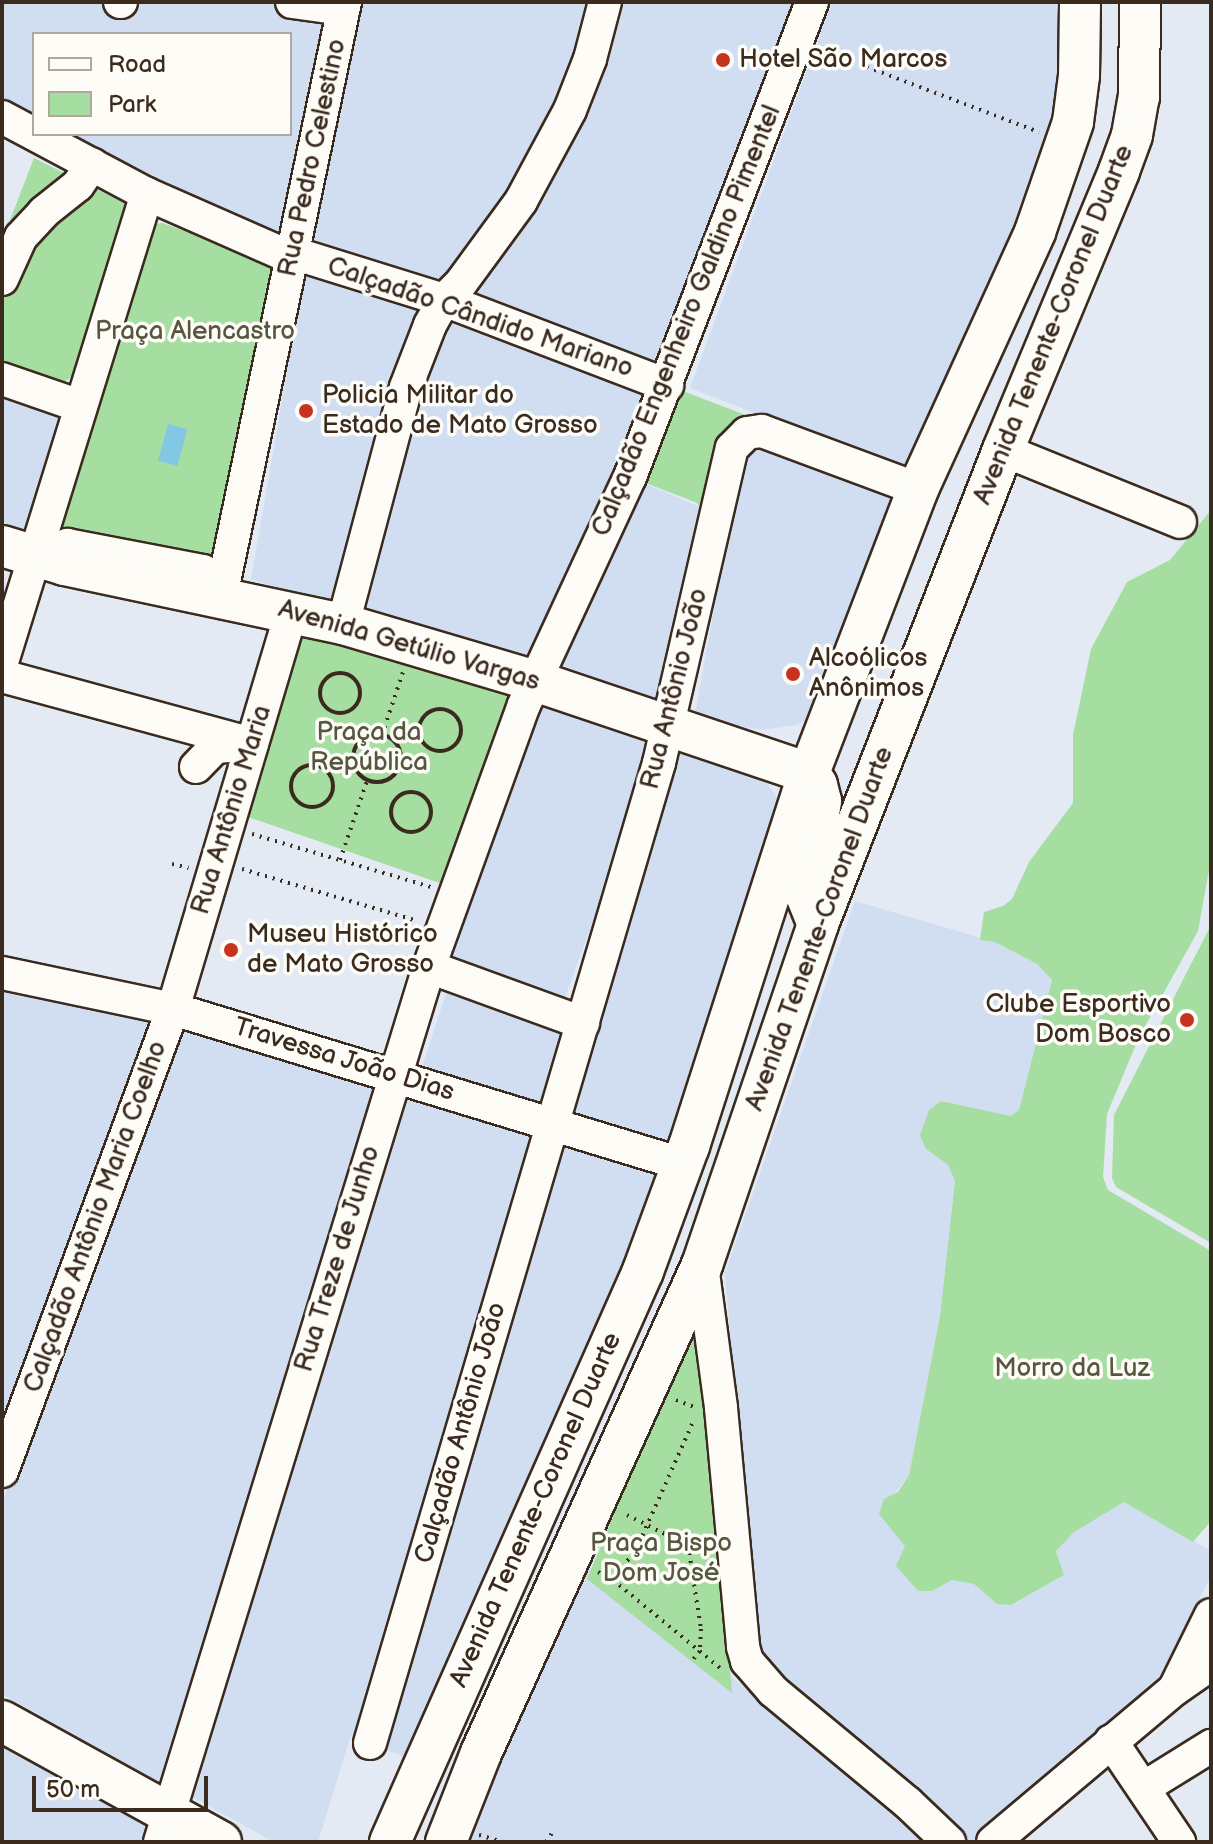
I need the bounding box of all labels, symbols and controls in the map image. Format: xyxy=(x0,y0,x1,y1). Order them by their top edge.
legend xyxy=(32,32,292,136)
street label: Rua Pedro Celestino xyxy=(273,36,353,280)
place label: Hotel São Marcos xyxy=(739,44,948,76)
text: Road xyxy=(108,50,166,79)
marker: Hotel São Marcos xyxy=(714,51,732,69)
text: Park xyxy=(108,90,156,119)
street label: Calçadão Engenheiro Galdino Pimentel xyxy=(586,101,788,541)
street label: Avenida Tenente-Coronel Duarte xyxy=(967,140,1141,510)
street label: Calçadão Cândido Mariano xyxy=(323,251,637,385)
park label: Praça Alencastro xyxy=(95,316,295,348)
place label: Policia Militar do Estado de Mato Grosso xyxy=(322,380,598,442)
marker: Policia Militar do Estado de Mato Grosso xyxy=(297,402,315,420)
street label: Rua Antônio João xyxy=(635,585,715,793)
street label: Avenida Getúlio Vargas xyxy=(274,594,544,698)
place label: Alcoólicos Anônimos xyxy=(809,643,927,704)
marker: Alcoólicos Anônimos xyxy=(784,665,802,683)
street label: Rua Antônio Maria xyxy=(185,702,279,918)
park label: Praça da República xyxy=(310,717,428,778)
street label: Avenida Tenente-Coronel Duarte xyxy=(739,742,901,1116)
place label: Museu Histórico de Mato Grosso xyxy=(247,919,438,980)
marker: Museu Histórico de Mato Grosso xyxy=(222,941,240,959)
place label: Clube Esportivo Dom Bosco xyxy=(986,989,1171,1050)
street label: Travessa João Dias xyxy=(229,1011,459,1109)
marker: Clube Esportivo Dom Bosco xyxy=(1178,1011,1196,1029)
street label: Calçadão Antônio Maria Coelho xyxy=(18,1037,174,1397)
street label: Rua Treze de Junho xyxy=(288,1141,388,1377)
street label: Calçadão Antônio João xyxy=(409,1298,513,1568)
street label: Avenida Tenente-Coronel Duarte xyxy=(443,1328,629,1692)
park label: Morro da Luz xyxy=(994,1353,1150,1385)
park label: Praça Bispo Dom José xyxy=(590,1528,732,1590)
scale bar xyxy=(36,1760,212,1810)
text: 50 m xyxy=(46,1775,100,1804)

